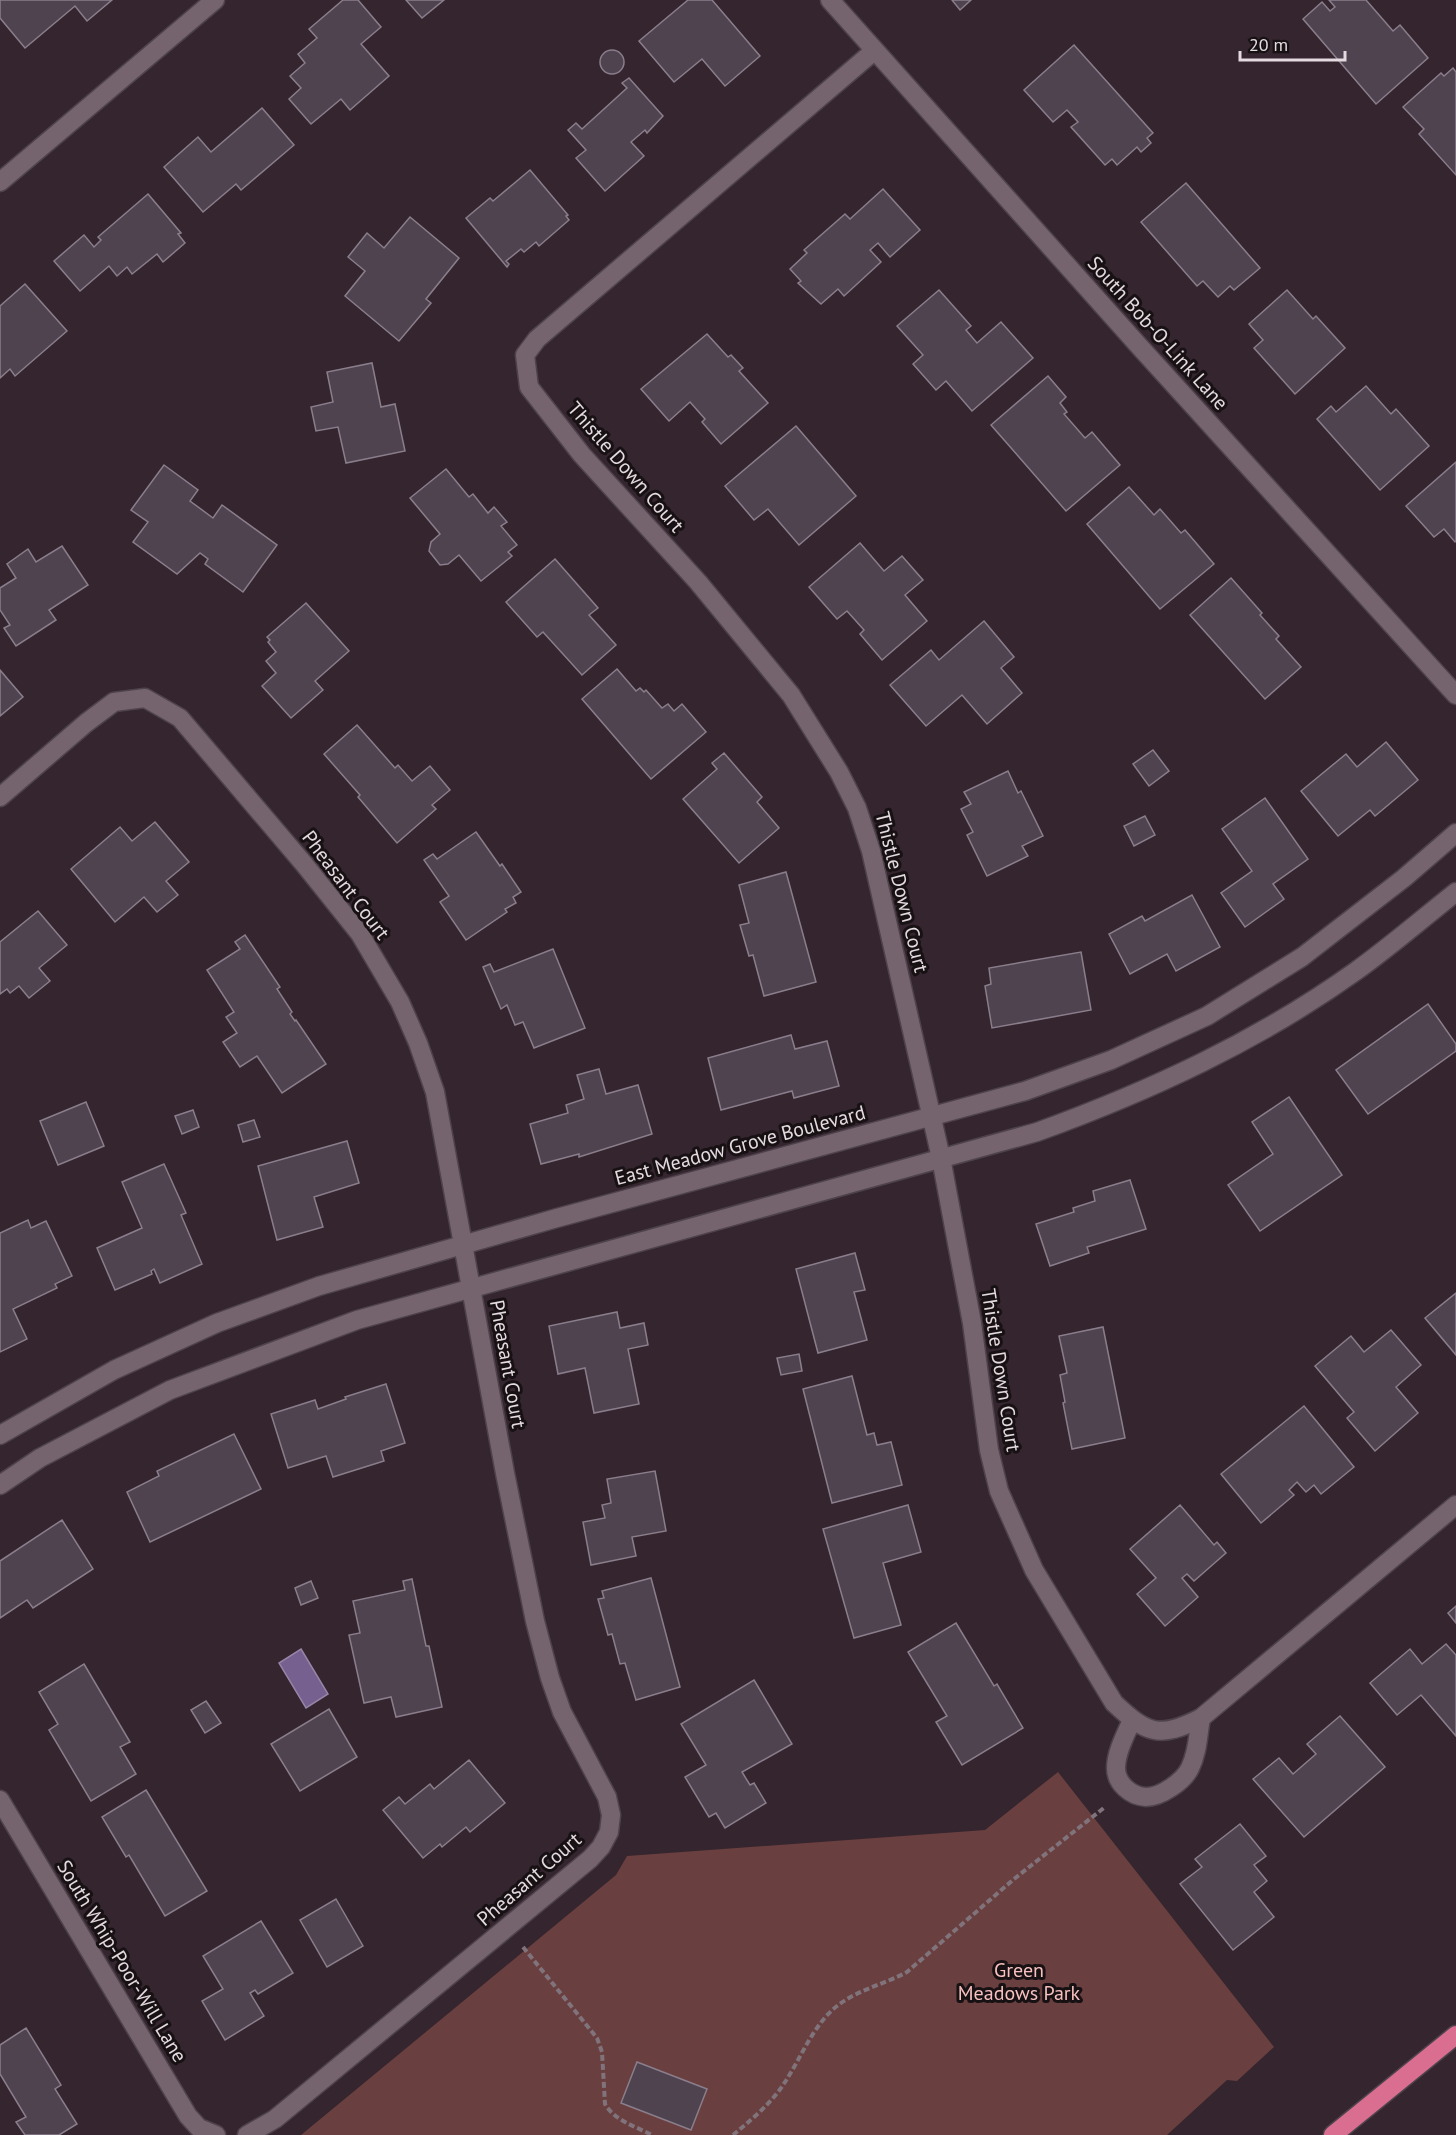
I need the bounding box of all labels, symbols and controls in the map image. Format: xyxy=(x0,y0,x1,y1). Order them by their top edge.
scale bar xyxy=(1240,24,1345,62)
text: 20 m xyxy=(1249,33,1288,56)
street label: South Bob-O-Link Lane xyxy=(1082,251,1234,415)
street label: Thistle Down Court xyxy=(562,396,690,538)
street label: Thistle Down Court xyxy=(869,809,935,975)
street label: Pheasant Court xyxy=(296,825,396,945)
street label: East Meadow Grove Boulevard xyxy=(612,1099,868,1191)
street label: Thistle Down Court xyxy=(975,1287,1027,1454)
street label: Pheasant Court xyxy=(484,1298,532,1430)
street label: Pheasant Court xyxy=(471,1826,587,1931)
street label: South Whip-Poor-Will Lane xyxy=(51,1855,193,2067)
park label: Green Meadows Park xyxy=(958,1957,1081,2006)

